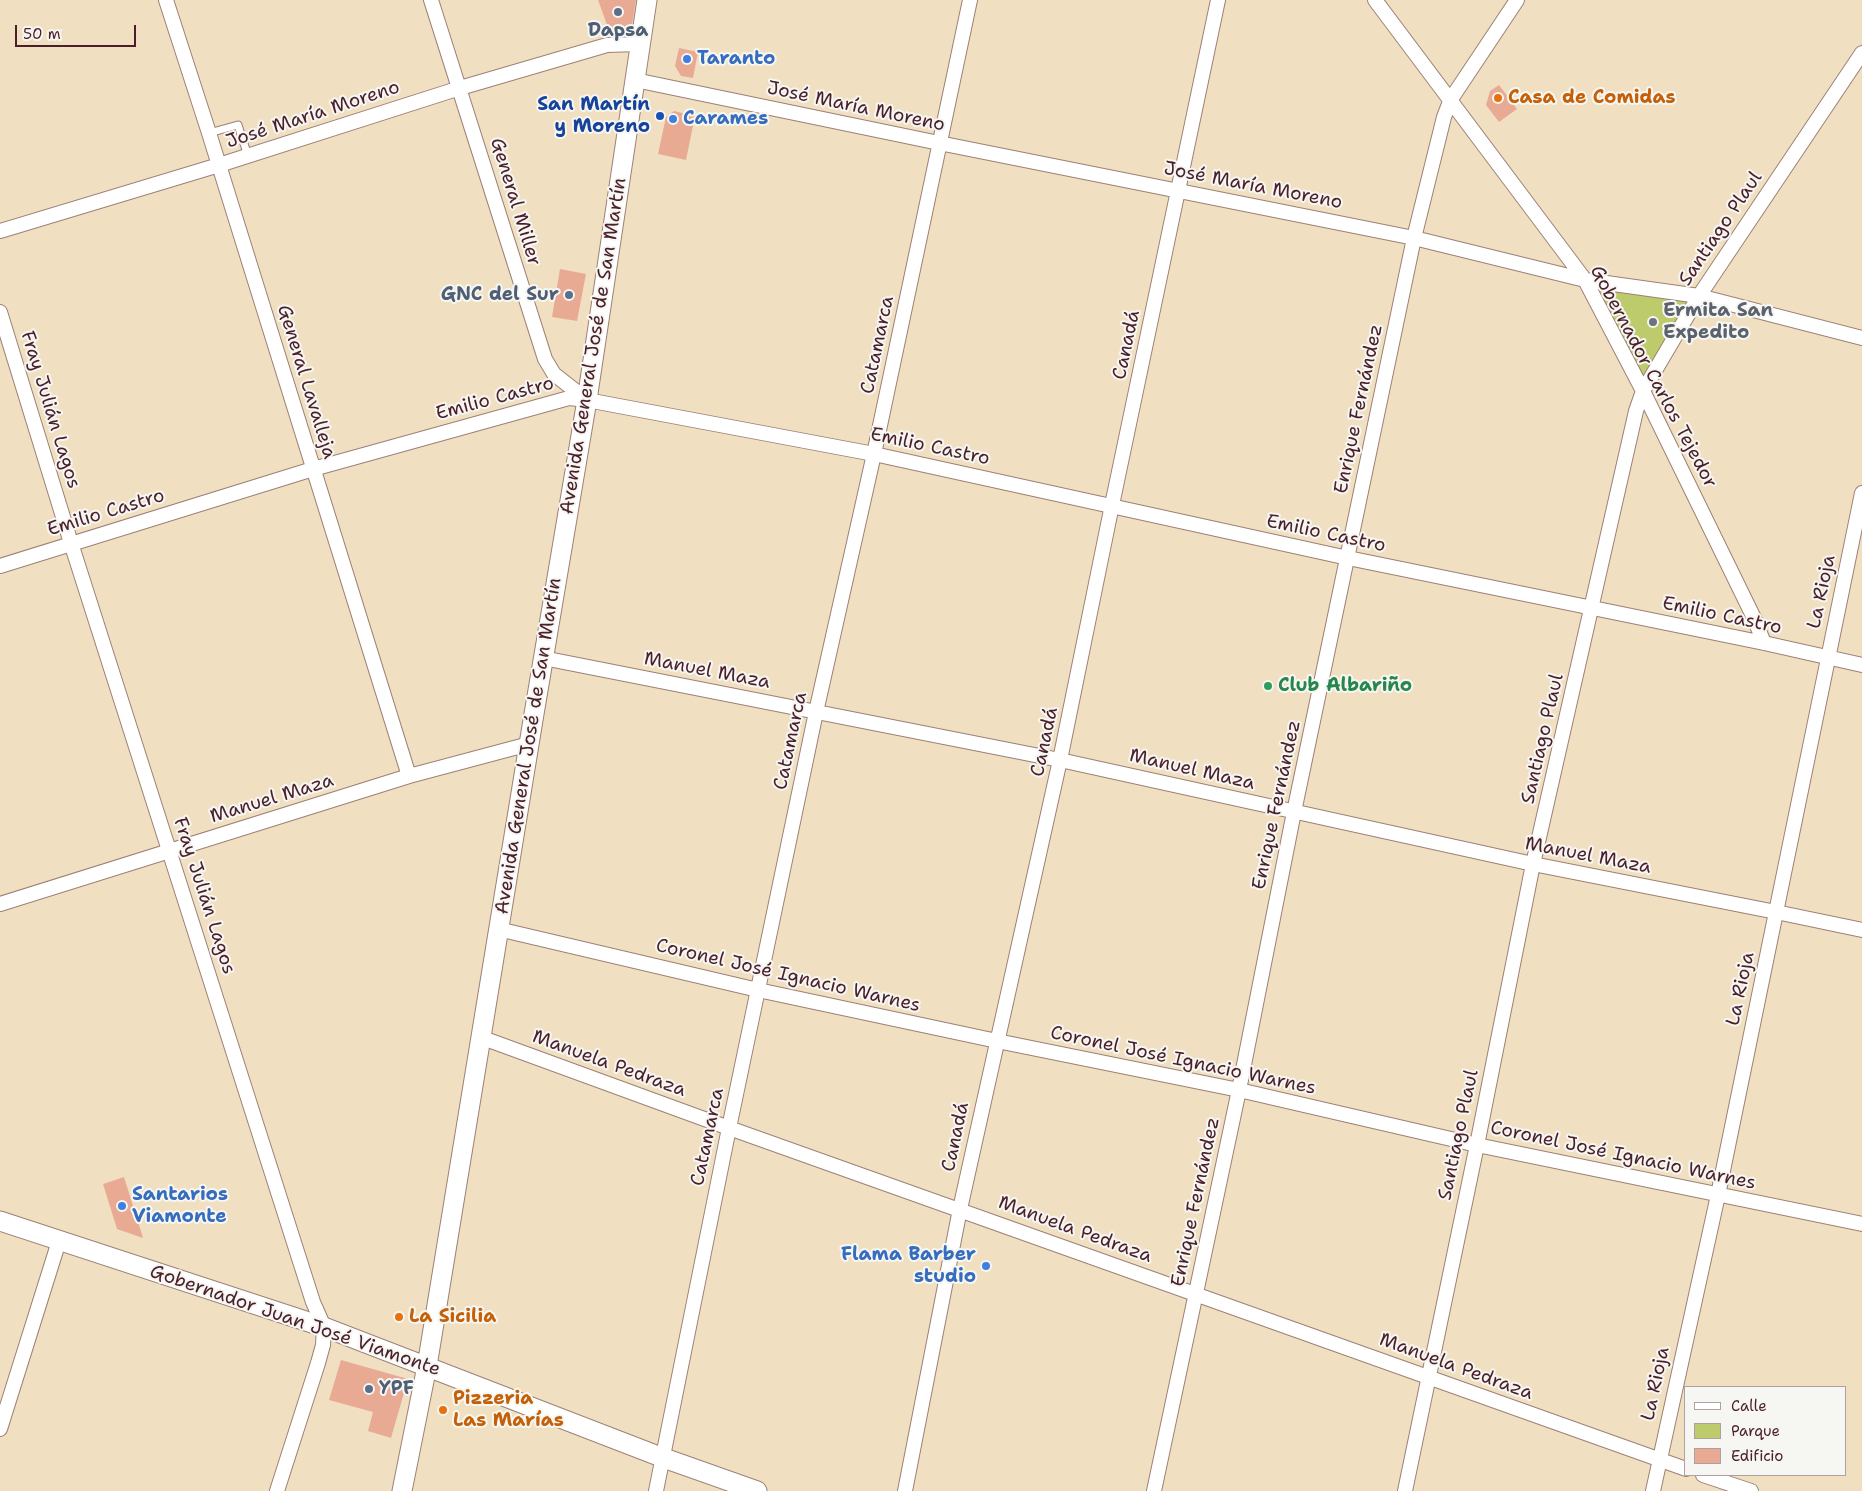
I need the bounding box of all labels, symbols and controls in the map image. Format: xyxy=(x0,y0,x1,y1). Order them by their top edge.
marker: Dapsa xyxy=(612,6,624,18)
scale bar xyxy=(18,15,139,47)
place label: Dapsa xyxy=(588,20,648,42)
text: 50 m xyxy=(23,24,61,44)
place label: Taranto xyxy=(697,48,775,70)
marker: Taranto xyxy=(681,53,693,65)
street label: José María Moreno xyxy=(223,76,403,154)
street label: José María Moreno xyxy=(765,77,947,137)
place label: Casa de Comidas xyxy=(1508,87,1676,109)
marker: Casa de Comidas xyxy=(1492,92,1504,104)
place label: San Martín y Moreno xyxy=(537,94,650,138)
place label: Carames xyxy=(683,108,768,130)
marker: San Martín y Moreno xyxy=(654,110,666,122)
marker: Carames xyxy=(667,113,679,125)
street label: General Miller xyxy=(485,135,545,269)
street label: José María Moreno xyxy=(1162,158,1344,214)
street label: Santiago Plaul xyxy=(1674,168,1768,290)
street label: Avenida General José de San Martín xyxy=(556,176,632,516)
street label: Gobernador Carlos Tejedor xyxy=(1584,262,1722,492)
place label: GNC del Sur xyxy=(441,284,559,306)
marker: GNC del Sur xyxy=(563,289,575,301)
street label: Catamarca xyxy=(857,294,899,396)
place label: Ermita San Expedito xyxy=(1663,300,1773,344)
street label: General Lavalleja xyxy=(272,302,340,462)
street label: Canadá xyxy=(1109,308,1145,382)
marker: Ermita San Expedito xyxy=(1647,316,1659,328)
street label: Enrique Fernández xyxy=(1330,322,1388,496)
street label: Fray Julián Lagos xyxy=(15,329,85,491)
street label: Emilio Castro xyxy=(433,372,557,426)
street label: Emilio Castro xyxy=(868,423,992,471)
street label: Emilio Castro xyxy=(45,484,167,542)
street label: Emilio Castro xyxy=(1264,510,1388,558)
street label: La Rioja xyxy=(1803,553,1841,631)
street label: Avenida General José de San Martín xyxy=(491,576,567,916)
street label: Emilio Castro xyxy=(1660,592,1784,640)
street label: Manuel Maza xyxy=(642,648,772,694)
street label: Santiago Plaul xyxy=(1517,672,1569,806)
place label: Club Albariño xyxy=(1278,675,1412,697)
marker: Club Albariño xyxy=(1262,680,1274,692)
street label: Catamarca xyxy=(770,690,812,792)
street label: Canadá xyxy=(1027,705,1063,779)
street label: Enrique Fernández xyxy=(1248,718,1306,892)
street label: Manuel Maza xyxy=(1127,745,1257,795)
street label: Manuel Maza xyxy=(208,769,336,829)
street label: Fray Julián Lagos xyxy=(168,815,240,977)
street label: Manuel Maza xyxy=(1523,833,1653,879)
street label: Coronel José Ignacio Warnes xyxy=(654,934,922,1018)
street label: La Rioja xyxy=(1722,950,1760,1028)
street label: Coronel José Ignacio Warnes xyxy=(1048,1022,1318,1100)
street label: Manuela Pedraza xyxy=(529,1026,689,1102)
street label: Santiago Plaul xyxy=(1434,1068,1484,1202)
street label: Catamarca xyxy=(687,1086,729,1188)
street label: Canadá xyxy=(938,1100,974,1174)
street label: Enrique Fernández xyxy=(1167,1115,1225,1289)
street label: Coronel José Ignacio Warnes xyxy=(1488,1117,1758,1195)
place label: Santarios Viamonte xyxy=(132,1184,228,1228)
street label: Manuela Pedraza xyxy=(995,1192,1155,1268)
marker: Santarios Viamonte xyxy=(116,1200,128,1212)
place label: Flama Barber studio xyxy=(841,1244,976,1288)
street label: Gobernador Juan José Viamonte xyxy=(147,1260,443,1382)
marker: Flama Barber studio xyxy=(980,1260,992,1272)
place label: La Sicilia xyxy=(409,1306,496,1328)
marker: La Sicilia xyxy=(393,1311,405,1323)
street label: Manuela Pedraza xyxy=(1376,1329,1536,1405)
street label: La Rioja xyxy=(1637,1345,1675,1423)
place label: YPF xyxy=(379,1378,414,1400)
marker: YPF xyxy=(363,1383,375,1395)
legend xyxy=(1684,1386,1847,1476)
place label: Pizzeria Las Marías xyxy=(453,1388,564,1432)
text: Calle xyxy=(1731,1396,1767,1416)
marker: Pizzeria Las Marías xyxy=(437,1404,449,1416)
text: Parque xyxy=(1731,1421,1780,1441)
text: Edificio xyxy=(1731,1446,1783,1466)

